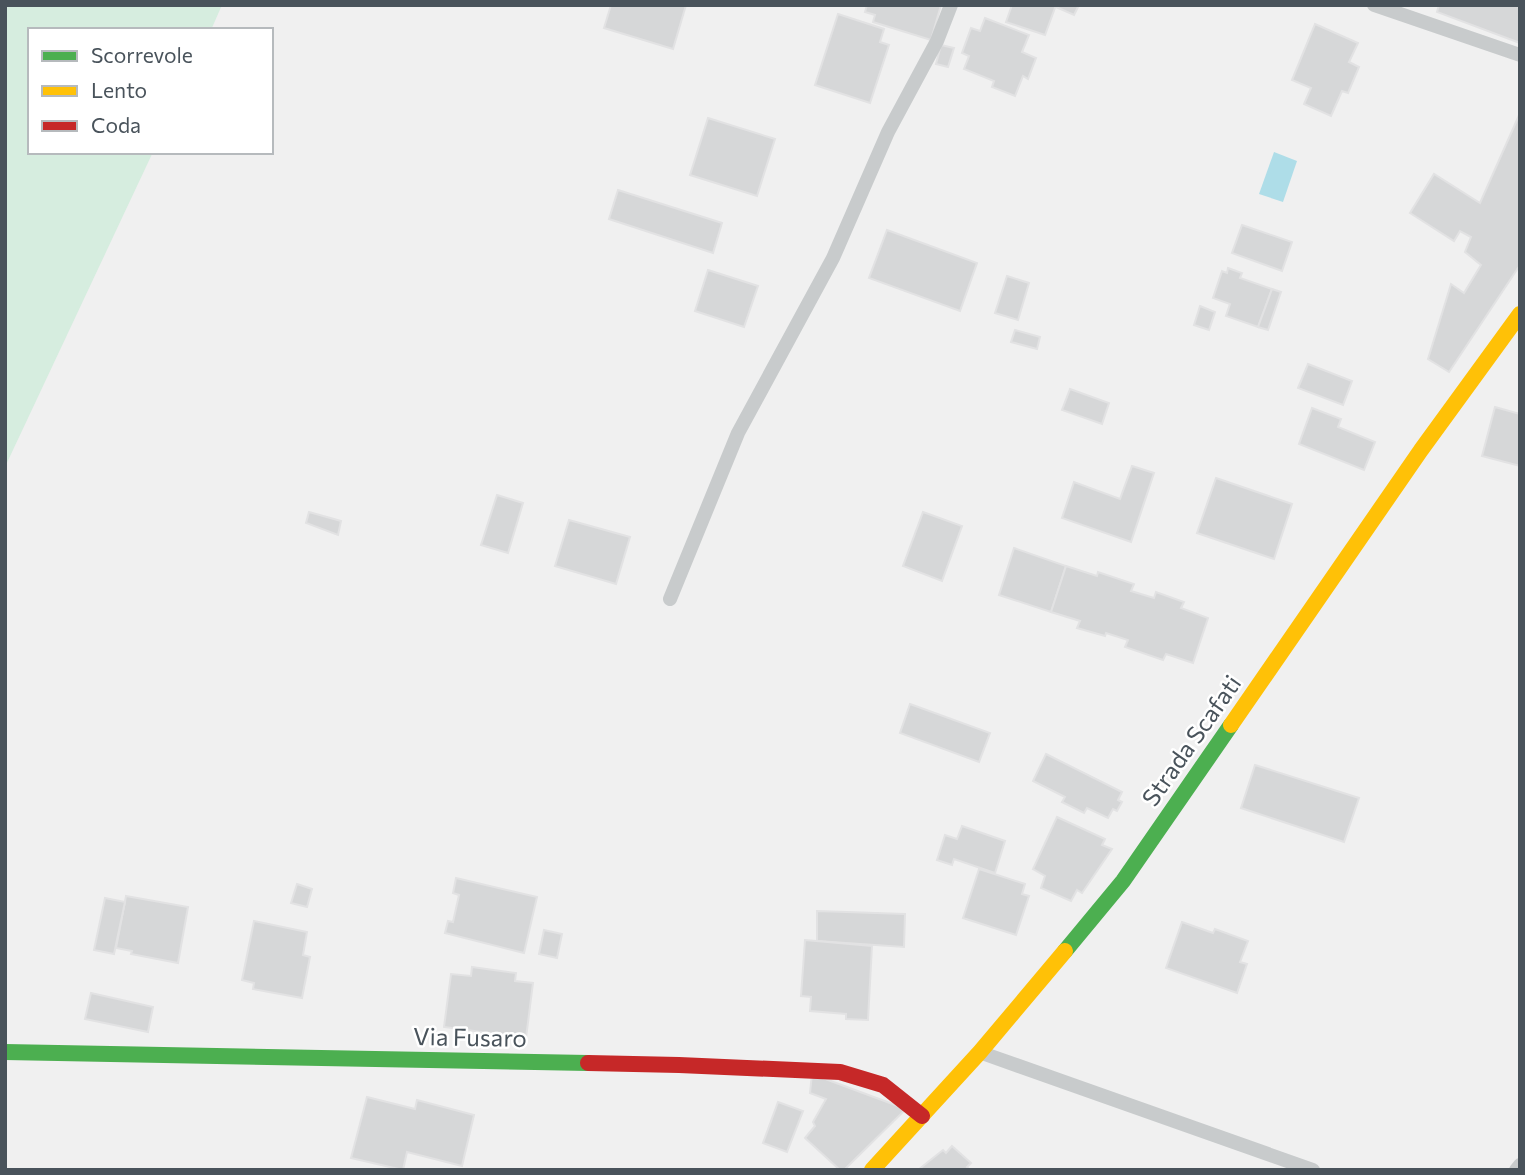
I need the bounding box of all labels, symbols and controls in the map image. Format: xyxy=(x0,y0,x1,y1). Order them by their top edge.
legend xyxy=(28,28,273,154)
text: Scorrevole xyxy=(91,42,193,67)
text: Lento xyxy=(91,77,147,102)
text: Coda xyxy=(91,112,141,137)
street label: Strada Scafati xyxy=(1135,669,1246,811)
street label: Via Fusaro xyxy=(413,1021,527,1052)

